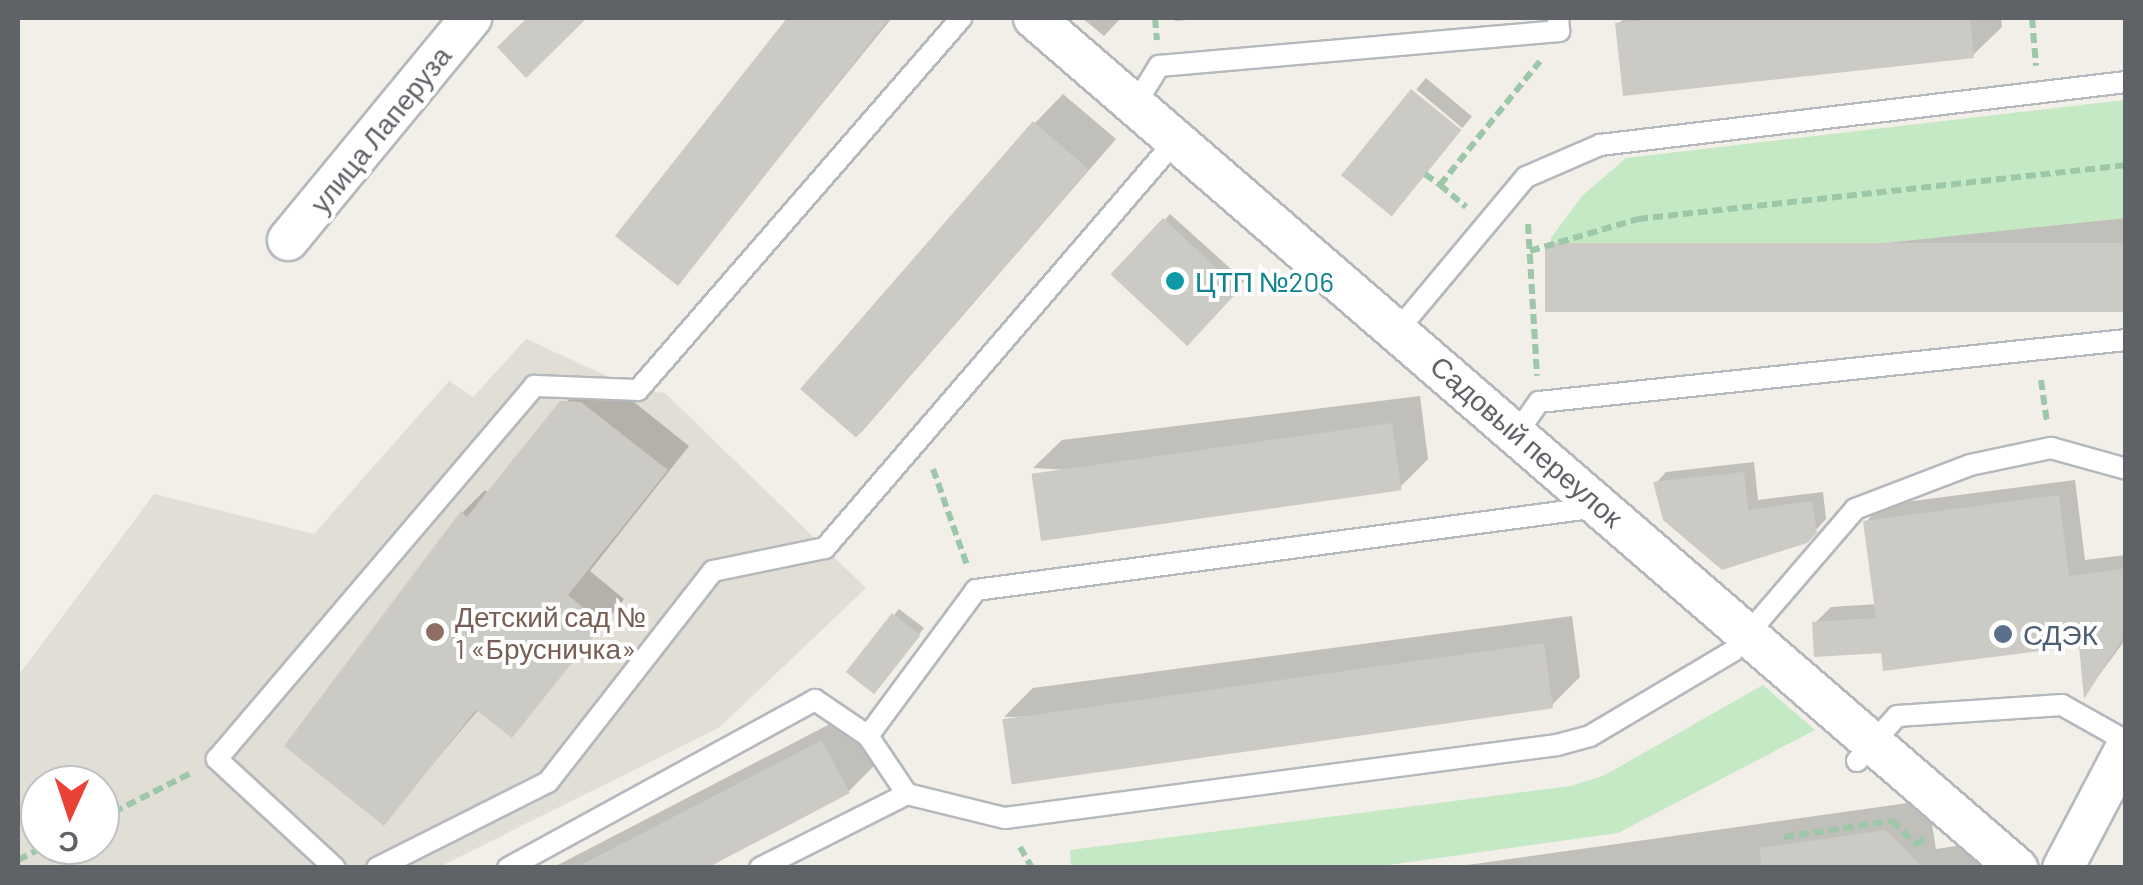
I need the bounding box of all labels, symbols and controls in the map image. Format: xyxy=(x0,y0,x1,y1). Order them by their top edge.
street label: улица Лаперуза xyxy=(302,39,458,219)
place label: ЦТП №206 xyxy=(1195,264,1334,298)
marker: ЦТП №206 xyxy=(1164,270,1186,292)
street label: Садовый переулок xyxy=(1424,348,1630,534)
place label: Детский сад № 1 «Брусничка» xyxy=(455,599,646,665)
place label: СДЭК xyxy=(2023,617,2098,651)
marker: Детский сад № 1 «Брусничка» xyxy=(424,621,446,643)
marker: СДЭК xyxy=(1992,623,2014,645)
north arrow xyxy=(20,765,120,865)
text: С xyxy=(58,825,80,860)

